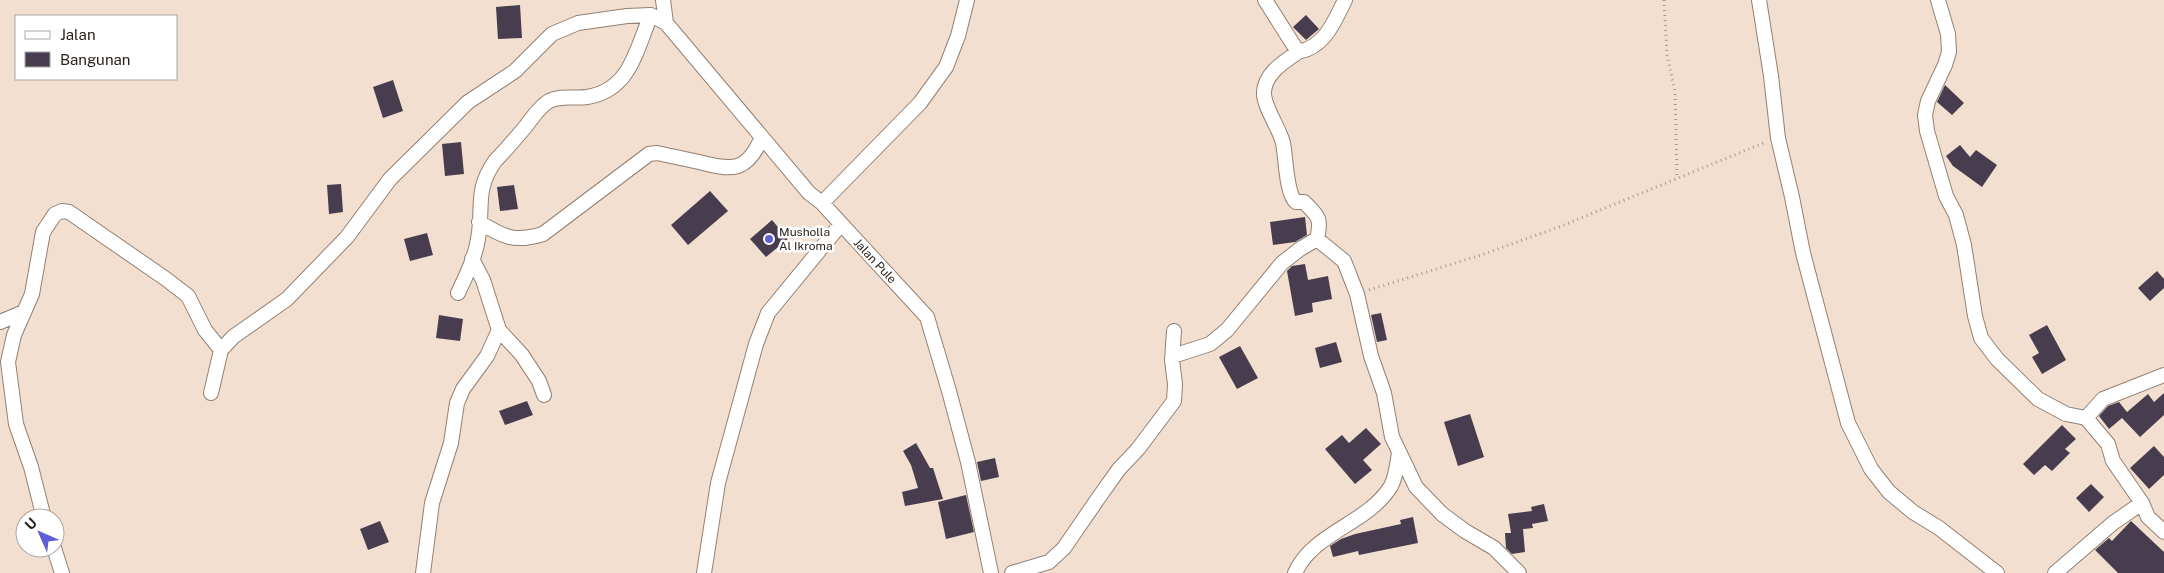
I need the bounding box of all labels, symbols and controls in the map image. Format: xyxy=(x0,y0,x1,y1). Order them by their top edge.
legend xyxy=(15,15,178,80)
text: Jalan xyxy=(60,26,96,43)
text: Bangunan xyxy=(60,51,131,68)
place label: Musholla Al Ikroma xyxy=(779,225,833,253)
marker: Musholla Al Ikroma xyxy=(763,233,775,245)
street label: Jalan Pule xyxy=(851,236,899,286)
north arrow xyxy=(15,508,65,558)
text: U xyxy=(22,515,40,533)

